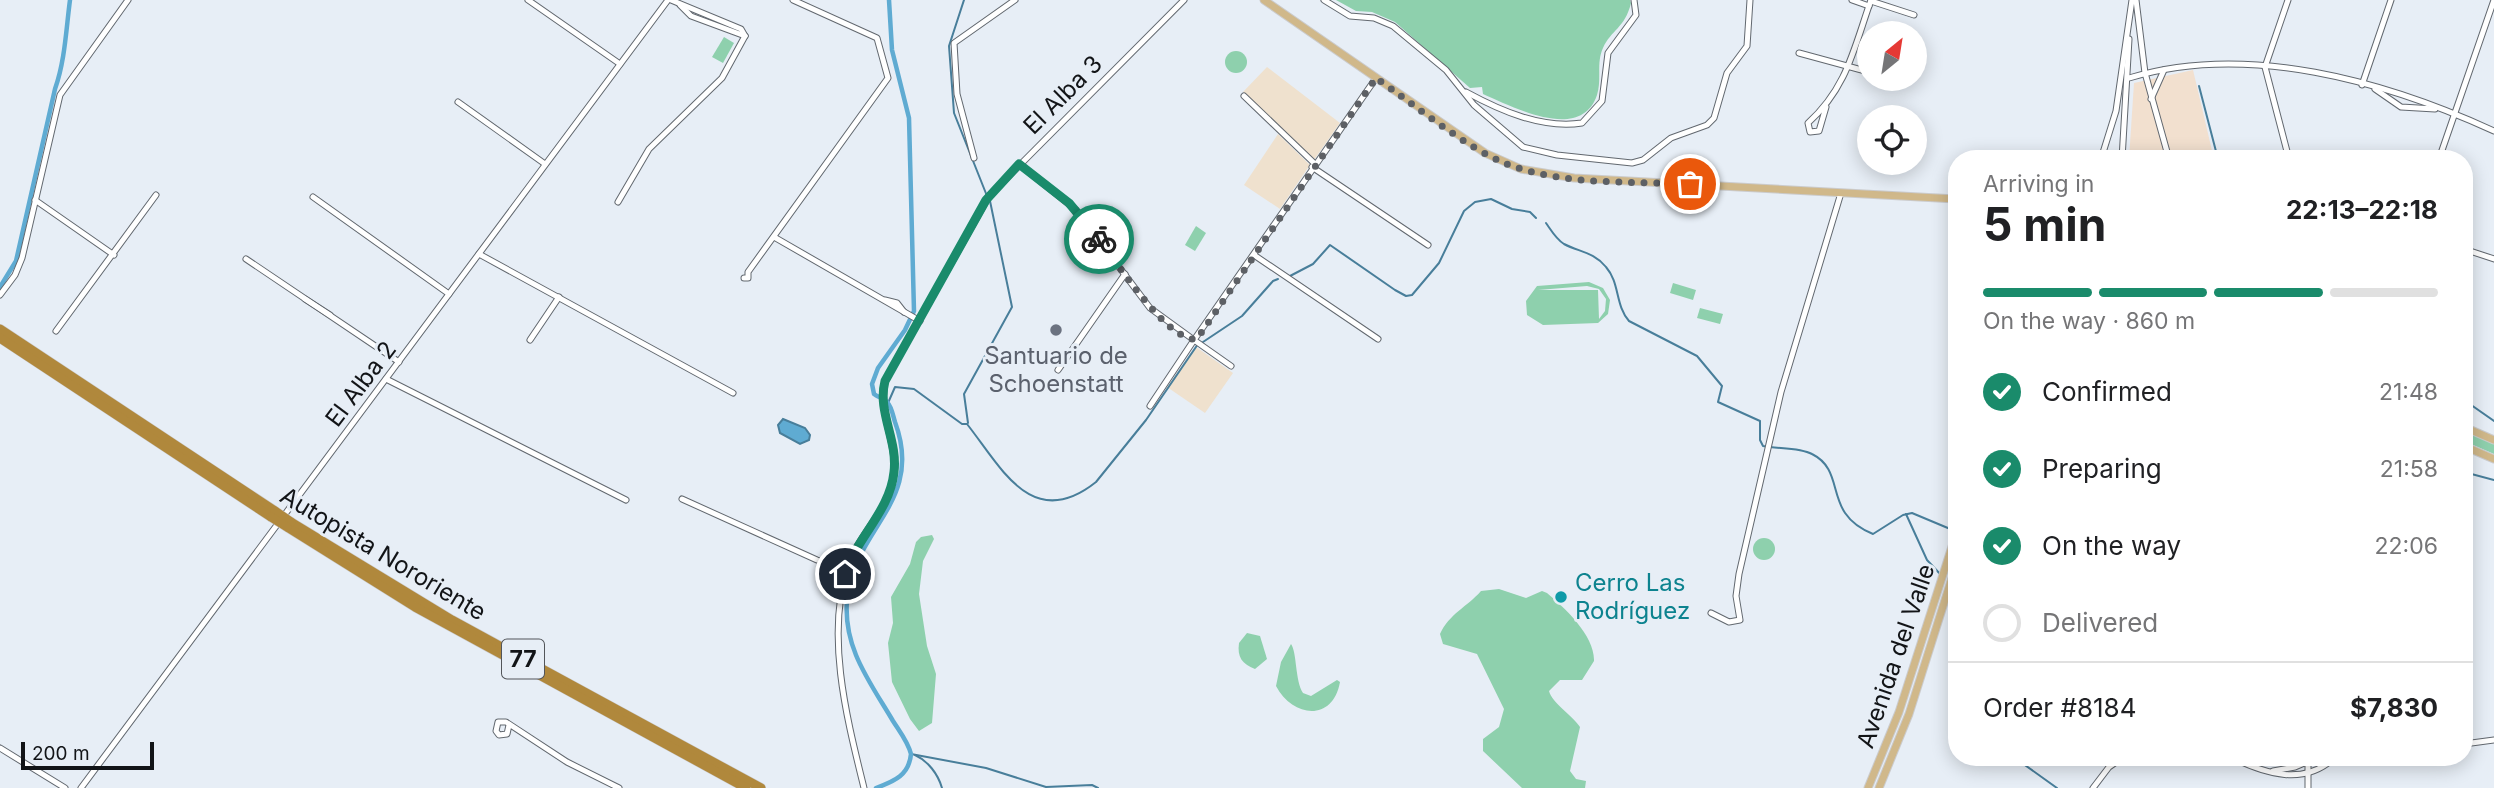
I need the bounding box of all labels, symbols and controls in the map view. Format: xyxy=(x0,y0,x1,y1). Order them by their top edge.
north arrow xyxy=(1857,21,1927,91)
map controls xyxy=(1857,21,1927,175)
street label: El Alba 3 xyxy=(1017,49,1108,140)
button: locate xyxy=(1857,105,1927,175)
pin xyxy=(1660,154,1720,214)
icon: bag xyxy=(1671,165,1709,203)
text: Arriving in xyxy=(1983,170,2094,198)
text: 22:13–22:18 xyxy=(2286,194,2438,225)
text: 5 min xyxy=(1983,196,2106,252)
courier xyxy=(1064,204,1134,274)
icon: bike xyxy=(1080,220,1118,258)
text: On the way · 860 m xyxy=(1983,307,2195,335)
marker: Santuario de Schoenstatt xyxy=(1048,322,1064,338)
street label: El Alba 2 xyxy=(319,335,402,432)
place label: Santuario de Schoenstatt xyxy=(984,341,1128,398)
icon: check xyxy=(1983,373,2021,411)
text: Confirmed xyxy=(2042,376,2172,407)
text: 21:48 xyxy=(2379,378,2438,406)
icon: check xyxy=(1983,450,2021,488)
text: Preparing xyxy=(2042,453,2162,484)
text: 21:58 xyxy=(2380,455,2438,483)
street label: Autopista Nororiente xyxy=(275,481,491,626)
icon: check xyxy=(1983,527,2021,565)
text: On the way xyxy=(2042,530,2181,561)
text: 22:06 xyxy=(2375,532,2438,560)
pin xyxy=(815,544,875,604)
icon: home xyxy=(826,555,864,593)
street label: Avenida del Valle xyxy=(1850,560,1941,752)
place label: Cerro Las Rodríguez xyxy=(1575,568,1690,625)
marker: Cerro Las Rodríguez xyxy=(1553,589,1569,605)
text: Delivered xyxy=(2042,607,2158,638)
road number: 77 xyxy=(502,639,544,678)
text: Order #8184 xyxy=(1983,692,2136,723)
text: $7,830 xyxy=(2350,692,2438,723)
scale bar xyxy=(21,739,154,771)
text: 200 m xyxy=(32,742,90,765)

